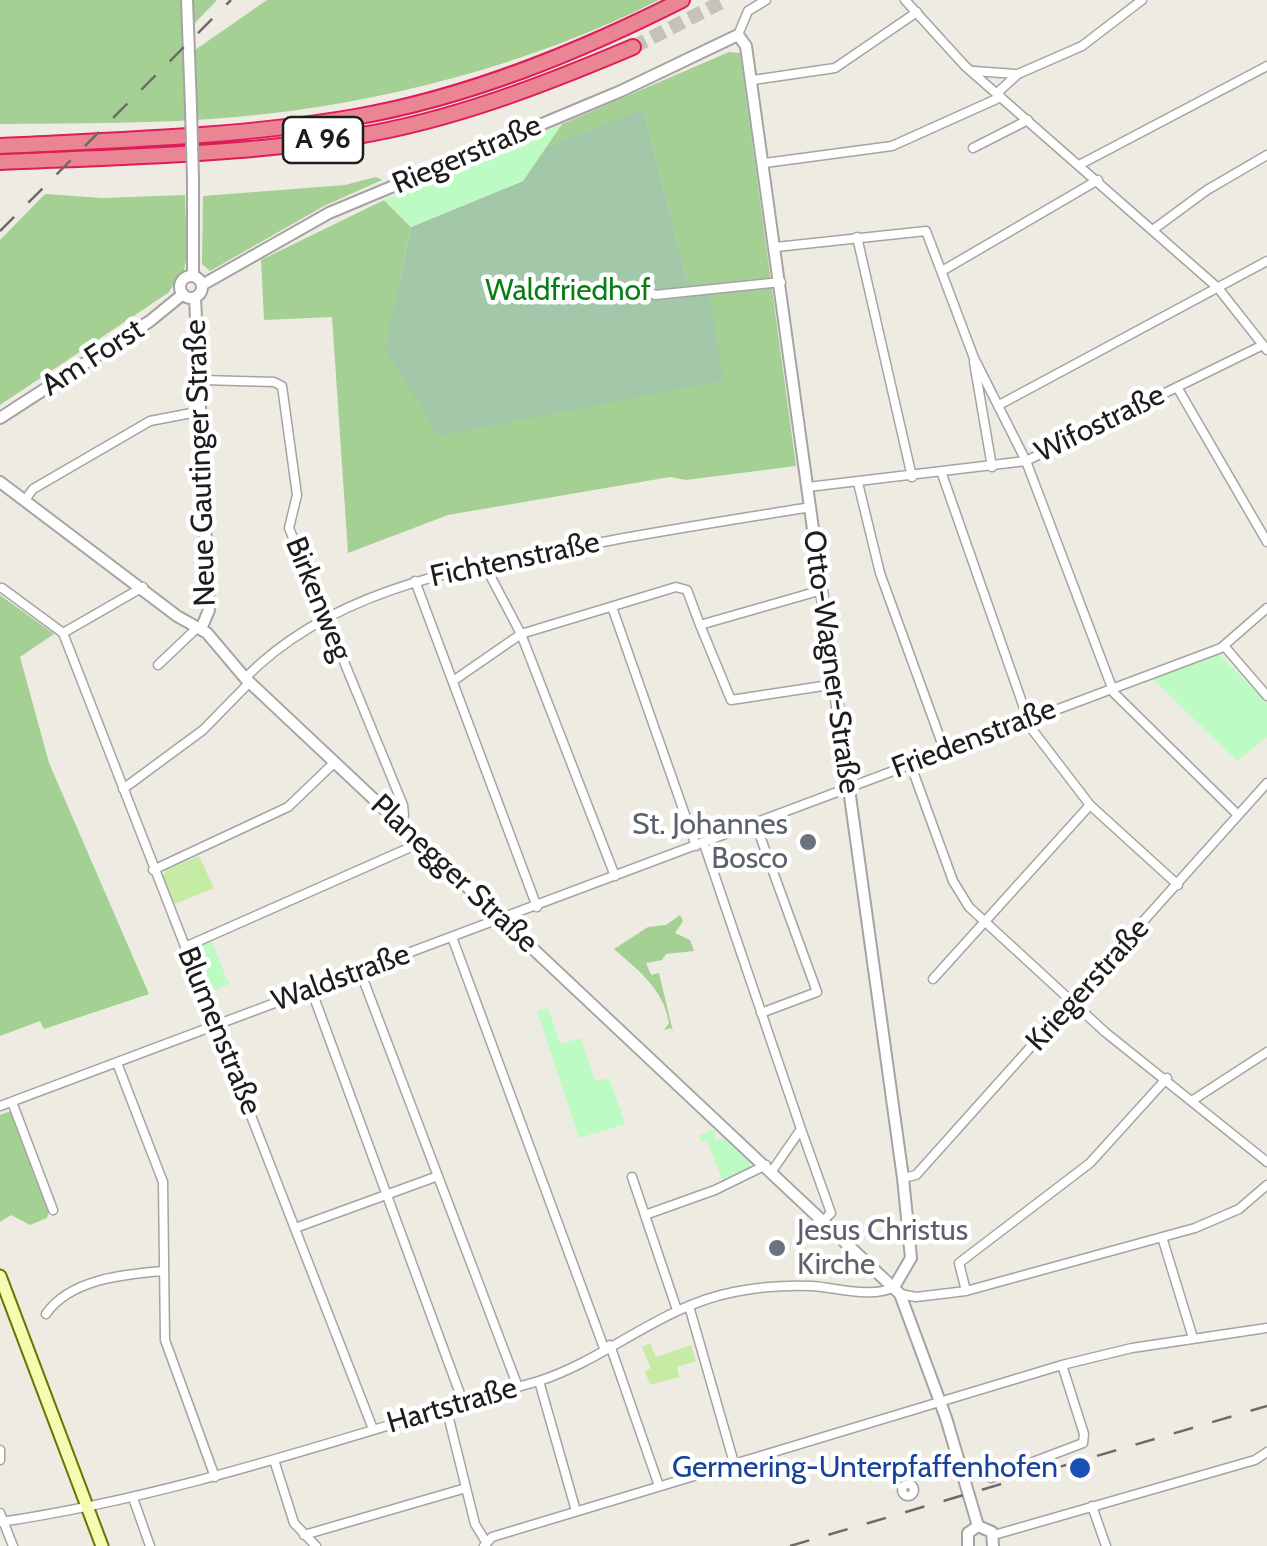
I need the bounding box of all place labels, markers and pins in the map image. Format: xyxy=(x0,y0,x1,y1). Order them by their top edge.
place label: St. Johannes Bosco xyxy=(632,807,788,878)
marker: St. Johannes Bosco xyxy=(797,831,819,853)
place label: Jesus Christus Kirche xyxy=(797,1213,968,1284)
marker: Jesus Christus Kirche xyxy=(766,1237,788,1259)
place label: Germering-Unterpfaffenhofen xyxy=(672,1450,1058,1486)
marker: Germering-Unterpfaffenhofen xyxy=(1067,1455,1093,1481)

